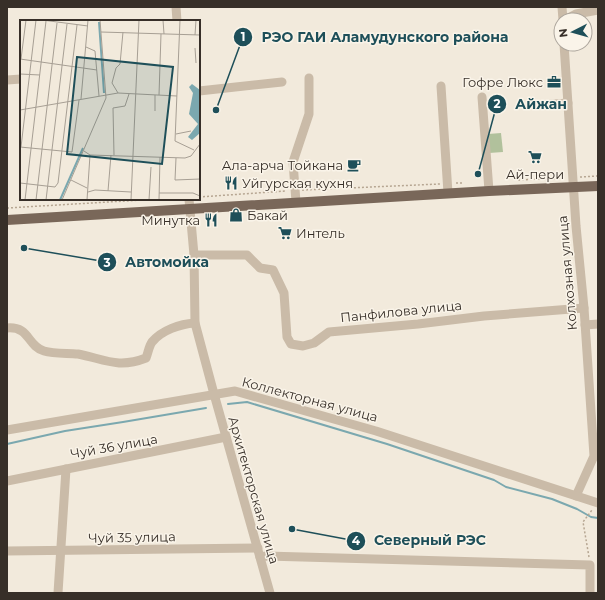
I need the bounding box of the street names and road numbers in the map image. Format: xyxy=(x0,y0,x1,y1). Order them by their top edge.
street label: Колхозная улица xyxy=(554,215,580,331)
street label: Панфилова улица xyxy=(339,297,463,325)
street label: Коллекторная улица xyxy=(240,373,380,425)
street label: Архитекторская улица xyxy=(225,414,283,566)
street label: Чуй 36 улица xyxy=(69,430,159,462)
street label: Чуй 35 улица xyxy=(88,528,176,546)

